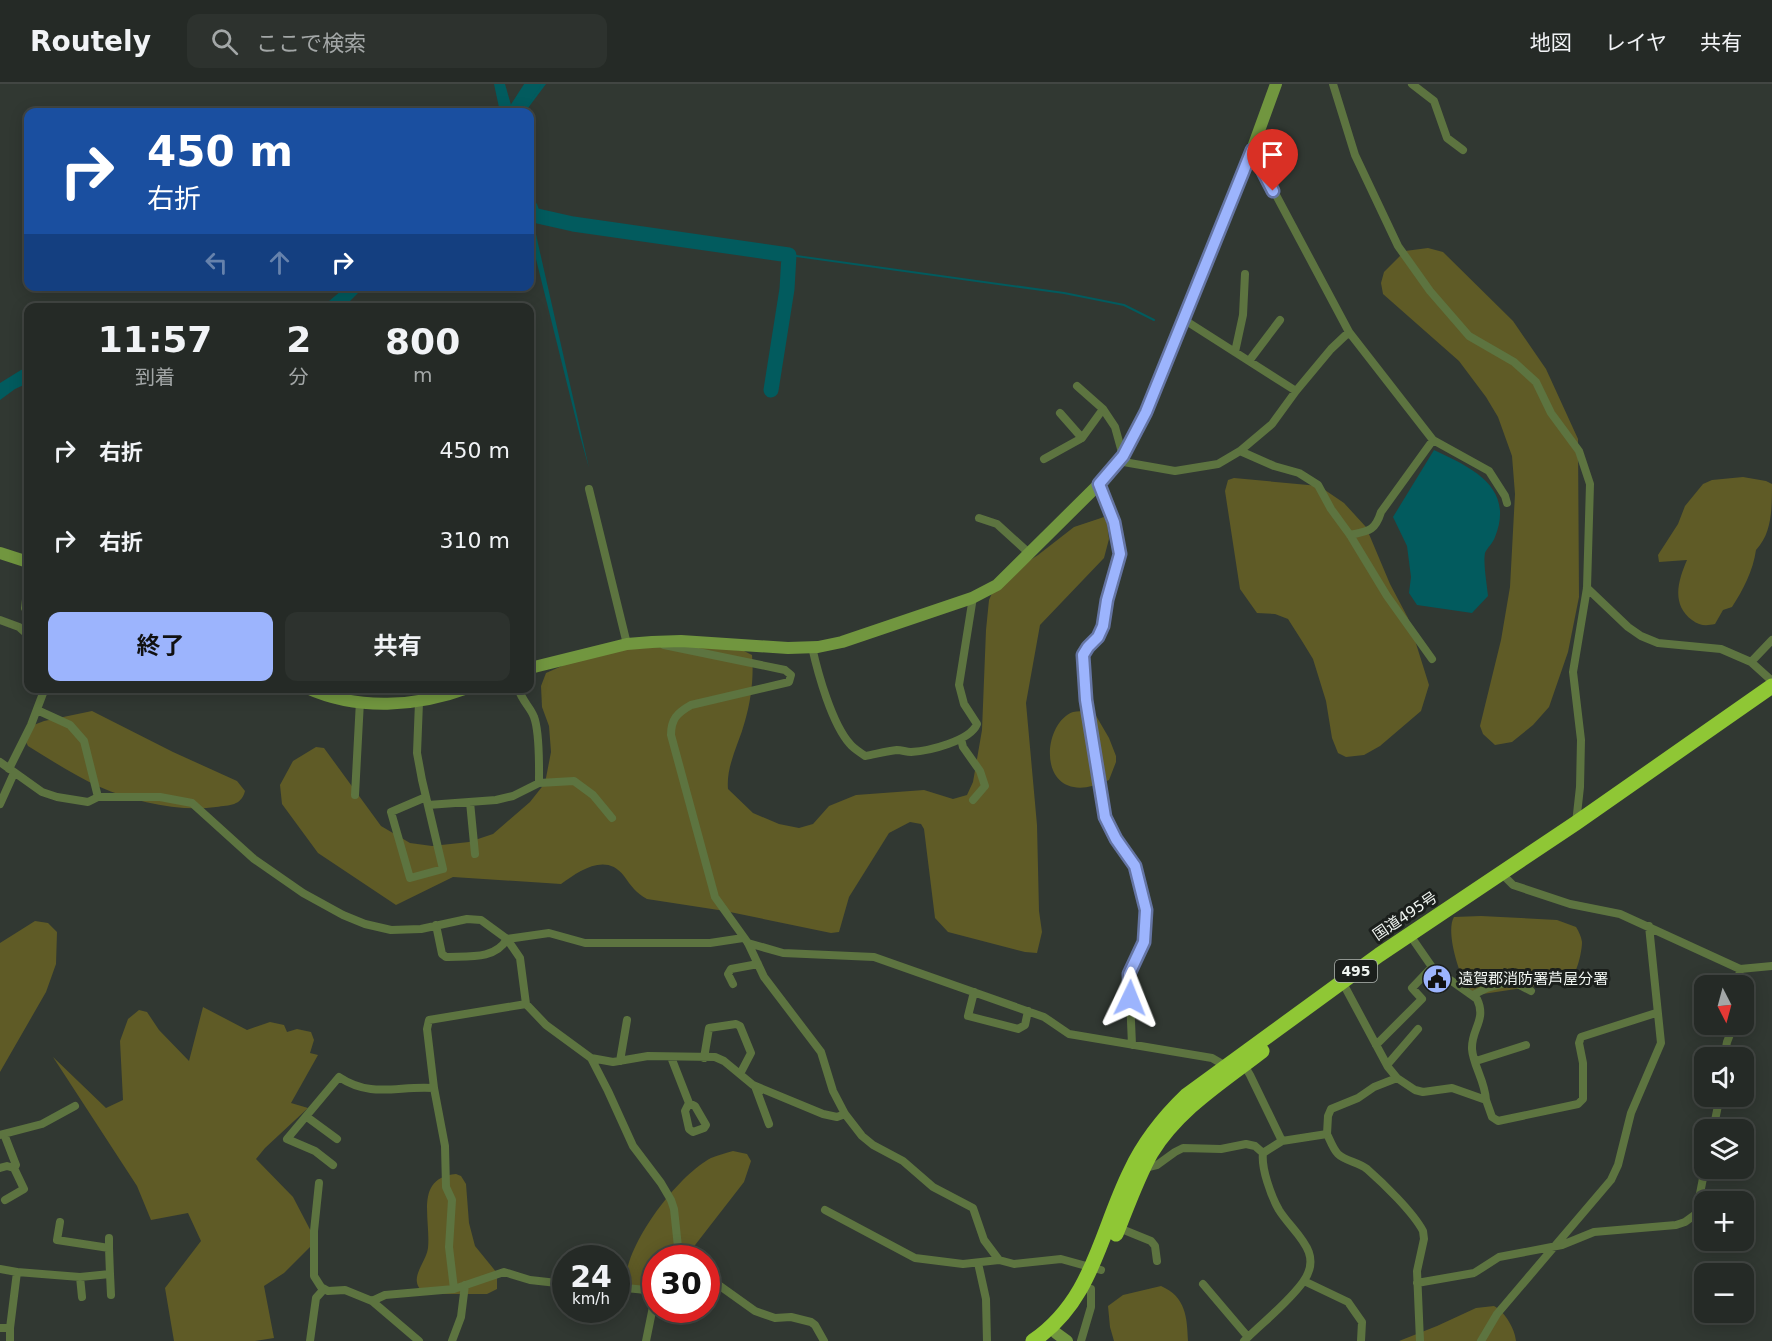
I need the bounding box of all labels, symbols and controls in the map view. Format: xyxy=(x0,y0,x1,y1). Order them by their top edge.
search box xyxy=(187,14,607,68)
text: Routely xyxy=(30,25,151,58)
icon: search xyxy=(208,25,241,58)
text: ここで検索 xyxy=(256,31,366,56)
text: 地図 xyxy=(1530,31,1572,55)
text: レイヤ xyxy=(1605,31,1667,55)
text: 共有 xyxy=(1700,31,1742,55)
text: 450 m xyxy=(147,127,293,176)
pin xyxy=(1247,129,1298,191)
icon: right xyxy=(48,132,126,210)
icon: arrive xyxy=(1256,138,1289,171)
text: 右折 xyxy=(147,183,201,214)
icon: left xyxy=(200,246,233,279)
icon: ahead xyxy=(263,246,296,279)
icon: right xyxy=(326,246,359,279)
text: 11:57 xyxy=(98,319,212,360)
text: 2 xyxy=(286,319,311,360)
text: 800 xyxy=(385,321,460,362)
text: m xyxy=(413,363,432,387)
text: 到着 xyxy=(135,365,175,389)
text: 分 xyxy=(289,365,309,389)
icon: right xyxy=(48,434,81,467)
text: 450 m xyxy=(440,438,510,463)
text: 右折 xyxy=(99,440,143,465)
icon: right xyxy=(48,524,81,557)
text: 310 m xyxy=(440,528,510,553)
text: 右折 xyxy=(99,530,143,555)
button: 終了 xyxy=(48,612,273,681)
button: 共有 xyxy=(285,612,510,681)
street label: 国道495号 xyxy=(1369,888,1441,944)
road number: 495 xyxy=(1335,960,1377,982)
public building icon: 遠賀郡消防署芦屋分署 xyxy=(1421,963,1453,995)
position arrow xyxy=(1098,966,1162,1030)
place label: 遠賀郡消防署芦屋分署 xyxy=(1458,970,1608,988)
north arrow xyxy=(1694,975,1754,1035)
map controls xyxy=(1694,975,1754,1323)
button: sound xyxy=(1694,1047,1754,1107)
button: layers xyxy=(1694,1119,1754,1179)
button: + xyxy=(1694,1191,1754,1251)
speed limit sign: 30 xyxy=(642,1245,720,1323)
text: 24 xyxy=(570,1259,612,1294)
button: − xyxy=(1694,1263,1754,1323)
text: km/h xyxy=(572,1290,610,1308)

